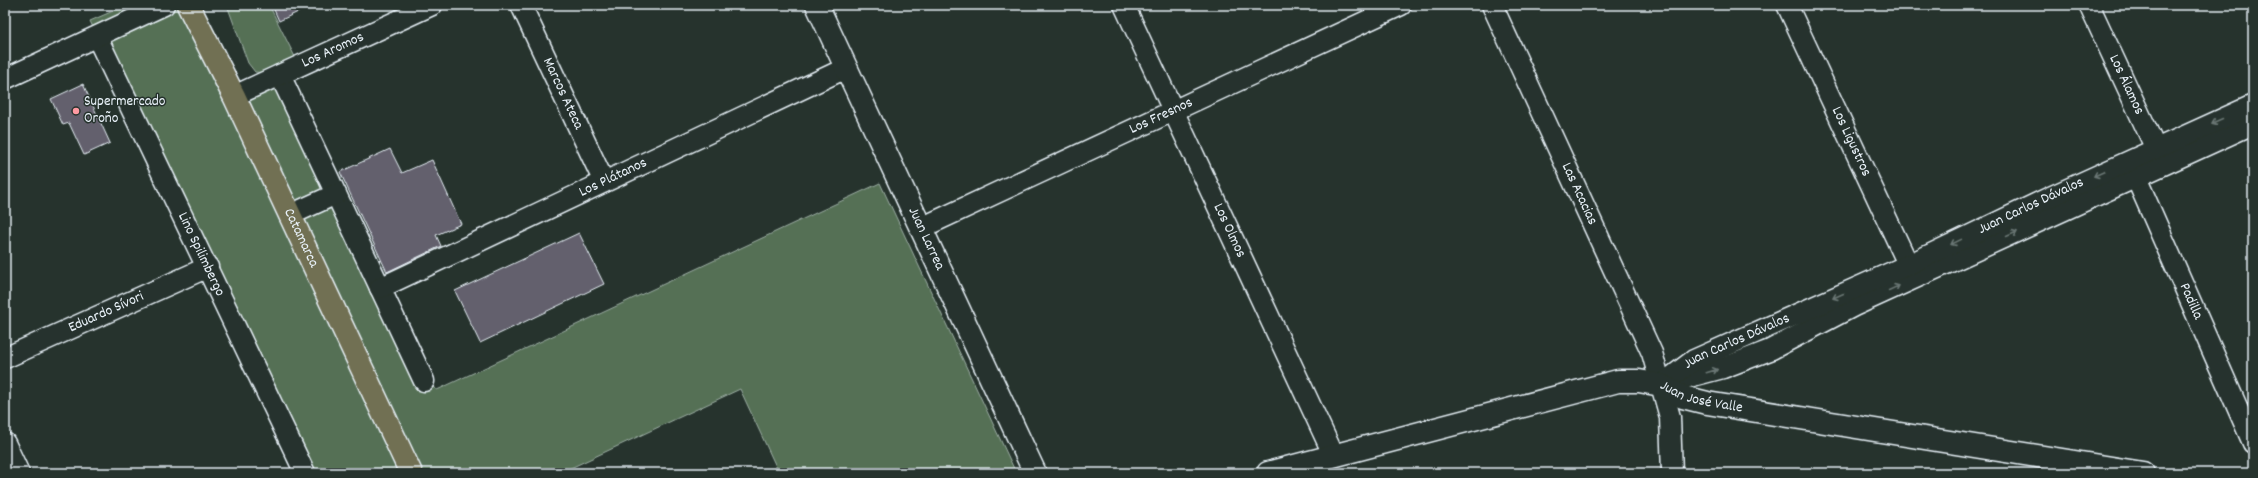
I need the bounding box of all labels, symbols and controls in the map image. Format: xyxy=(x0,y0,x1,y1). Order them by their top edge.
street label: Los Aromos xyxy=(298,27,368,74)
street label: Los Álamos xyxy=(2103,51,2150,119)
street label: Marcos Ateca xyxy=(536,54,589,134)
place label: Supermercado Oroño xyxy=(84,91,166,130)
street label: Los Fresnos xyxy=(1126,92,1197,141)
street label: Los Ligustros xyxy=(1825,103,1877,180)
marker: Supermercado Oroño xyxy=(71,106,81,116)
one-way arrow xyxy=(2212,118,2224,125)
street label: Los Plátanos xyxy=(576,152,651,203)
street label: Las Acacias xyxy=(1555,159,1603,229)
one-way arrow xyxy=(2093,171,2105,179)
street label: Juan Carlos Dávalos xyxy=(1975,172,2088,241)
street label: Los Olmos xyxy=(1207,200,1251,262)
street label: Juan Larrea xyxy=(902,204,951,275)
street label: Catamarca xyxy=(277,205,325,272)
street label: Lino Spilimbergo xyxy=(171,209,230,301)
one-way arrow xyxy=(2006,230,2018,237)
one-way arrow xyxy=(1950,239,1962,246)
street label: Padilla xyxy=(2173,280,2209,324)
one-way arrow xyxy=(1887,284,1899,291)
street label: Eduardo Sívori xyxy=(65,286,148,339)
one-way arrow xyxy=(1832,293,1844,300)
street label: Juan Carlos Dávalos xyxy=(1679,308,1793,375)
one-way arrow xyxy=(1705,367,1718,374)
street label: Juan José Valle xyxy=(1656,375,1745,420)

